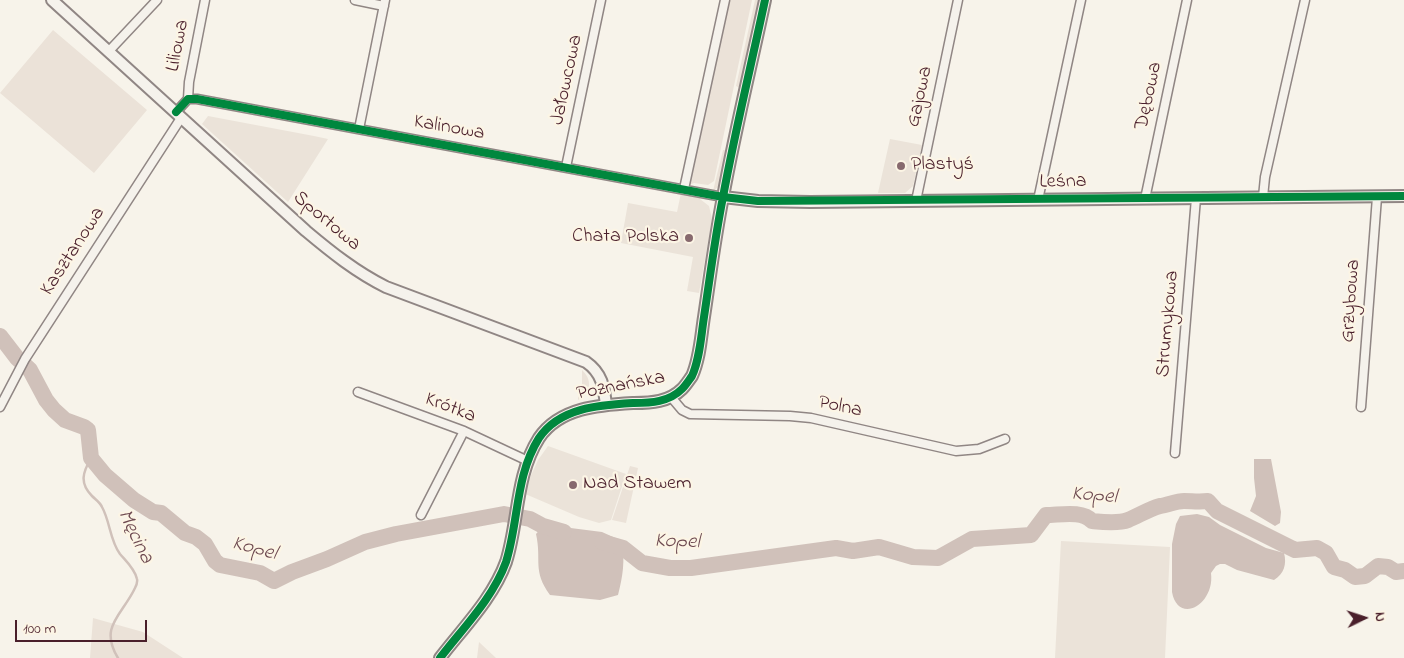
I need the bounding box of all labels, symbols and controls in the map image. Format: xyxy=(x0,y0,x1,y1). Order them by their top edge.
street label: Liliowa xyxy=(162,18,196,74)
street label: Jałowcowa xyxy=(547,33,589,127)
street label: Dębowa xyxy=(1131,60,1169,132)
street label: Gajowa xyxy=(903,64,939,130)
street label: Kalinowa xyxy=(412,111,486,147)
place label: Plastyś xyxy=(911,154,974,178)
marker: Plastyś xyxy=(895,160,907,172)
street label: Leśna xyxy=(1039,171,1087,195)
street label: Sportowa xyxy=(287,187,365,257)
street label: Kasztanowa xyxy=(36,203,112,301)
place label: Chata Polska xyxy=(572,226,679,250)
marker: Chata Polska xyxy=(683,232,695,244)
street label: Grzybowa xyxy=(1337,259,1367,343)
street label: Strumykowa xyxy=(1152,270,1186,378)
street label: Poznańska xyxy=(575,367,667,407)
street label: Krótka xyxy=(421,388,479,430)
street label: Polna xyxy=(816,392,864,424)
place label: Nad Stawem xyxy=(583,473,691,497)
marker: Nad Stawem xyxy=(567,479,579,491)
water label: Kopel xyxy=(1070,482,1118,512)
water label: Męcina xyxy=(110,506,158,568)
water label: Kopel xyxy=(654,530,700,556)
water label: Kopel xyxy=(229,532,279,568)
north arrow xyxy=(1339,593,1389,643)
scale bar xyxy=(18,610,150,642)
text: N xyxy=(1369,611,1390,622)
text: 100 m xyxy=(23,618,56,640)

